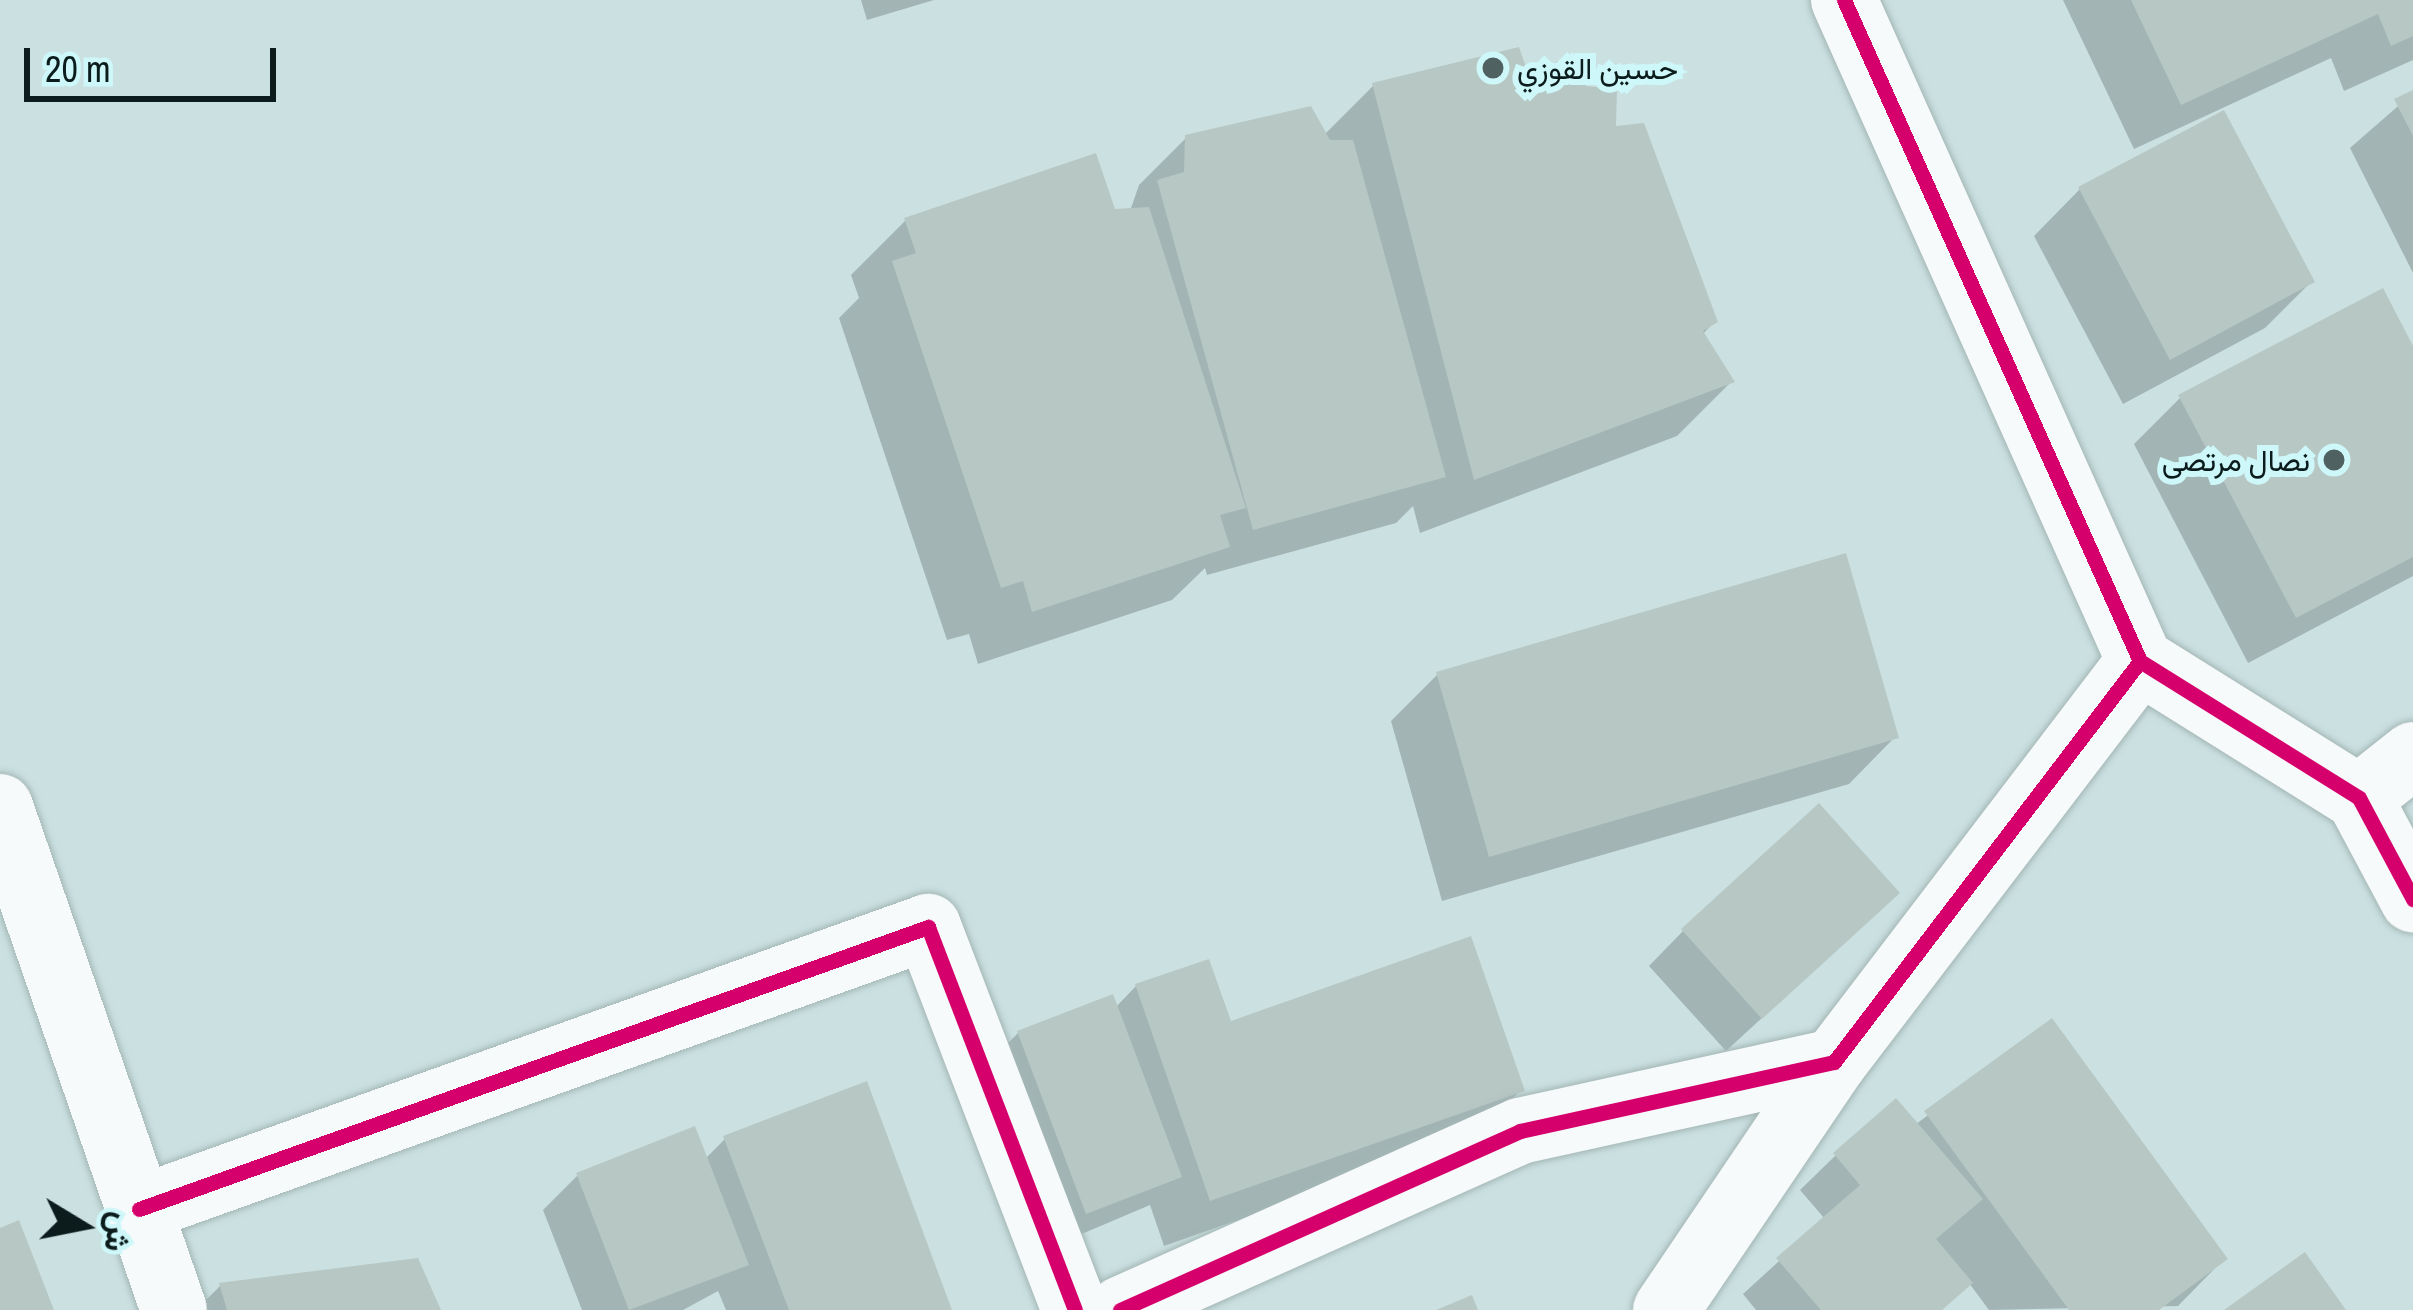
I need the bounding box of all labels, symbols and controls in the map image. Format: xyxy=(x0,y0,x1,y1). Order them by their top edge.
scale bar xyxy=(30,24,282,98)
text: 20 m xyxy=(45,45,111,93)
place label: حسين القوزي xyxy=(1517,50,1678,86)
marker: حسين القوزي xyxy=(1480,55,1506,81)
place label: نصال مرتصى xyxy=(2162,442,2310,478)
marker: نصال مرتصى xyxy=(2321,447,2347,473)
north arrow xyxy=(24,1166,144,1286)
text: ش xyxy=(94,1209,145,1256)

